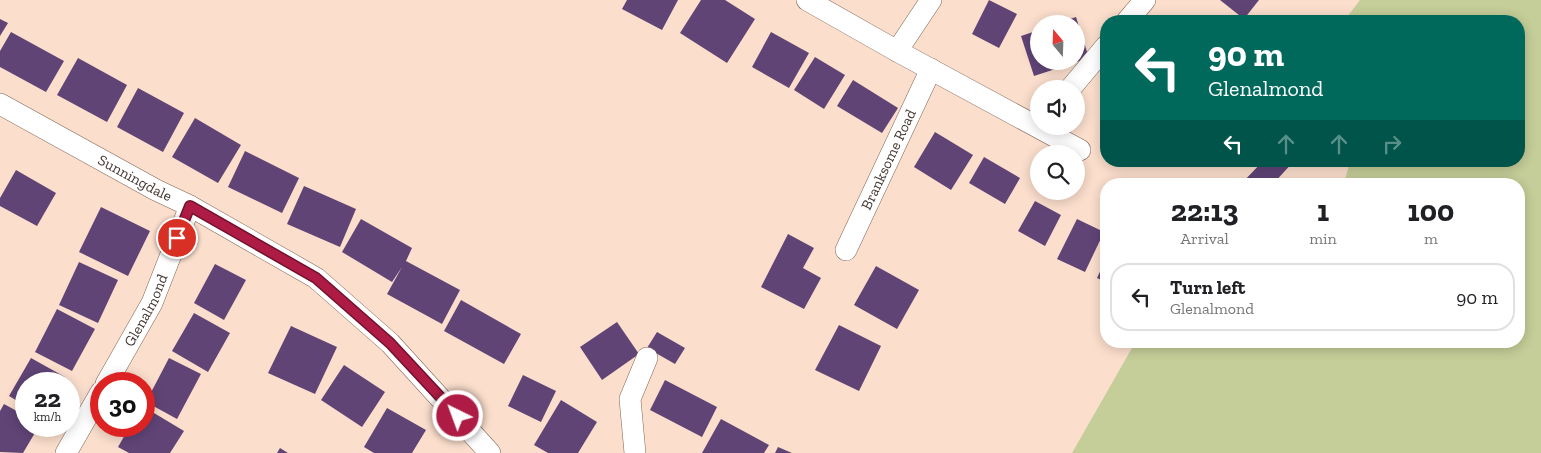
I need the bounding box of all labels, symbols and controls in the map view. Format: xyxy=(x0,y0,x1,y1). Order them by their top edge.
north arrow xyxy=(1030,15,1085,70)
map controls xyxy=(1030,15,1085,200)
text: 90 m xyxy=(1208,33,1284,75)
icon: left xyxy=(1125,35,1190,100)
text: Glenalmond xyxy=(1208,75,1323,102)
button: sound xyxy=(1030,80,1085,135)
street label: Branksome Road xyxy=(857,106,920,213)
icon: left xyxy=(1219,130,1247,158)
icon: ahead xyxy=(1272,130,1300,158)
icon: ahead xyxy=(1325,130,1353,158)
icon: right xyxy=(1378,130,1406,158)
button: search xyxy=(1030,145,1085,200)
street label: Sunningdale xyxy=(95,151,175,205)
text: 22:13 xyxy=(1171,193,1239,229)
text: 1 xyxy=(1317,193,1329,229)
text: 100 xyxy=(1408,193,1454,229)
pin xyxy=(156,217,198,259)
icon: arrive xyxy=(163,224,191,252)
text: Arrival xyxy=(1181,229,1229,248)
text: min xyxy=(1309,229,1337,248)
text: m xyxy=(1424,229,1438,248)
street label: Glenalmond xyxy=(120,271,172,350)
text: Turn left xyxy=(1170,276,1245,299)
icon: left xyxy=(1127,283,1155,311)
text: 90 m xyxy=(1456,286,1498,309)
text: Glenalmond xyxy=(1170,299,1254,318)
speed limit sign: 30 xyxy=(90,372,155,437)
text: 22 xyxy=(34,383,61,413)
position arrow xyxy=(431,389,483,441)
text: km/h xyxy=(34,410,61,424)

